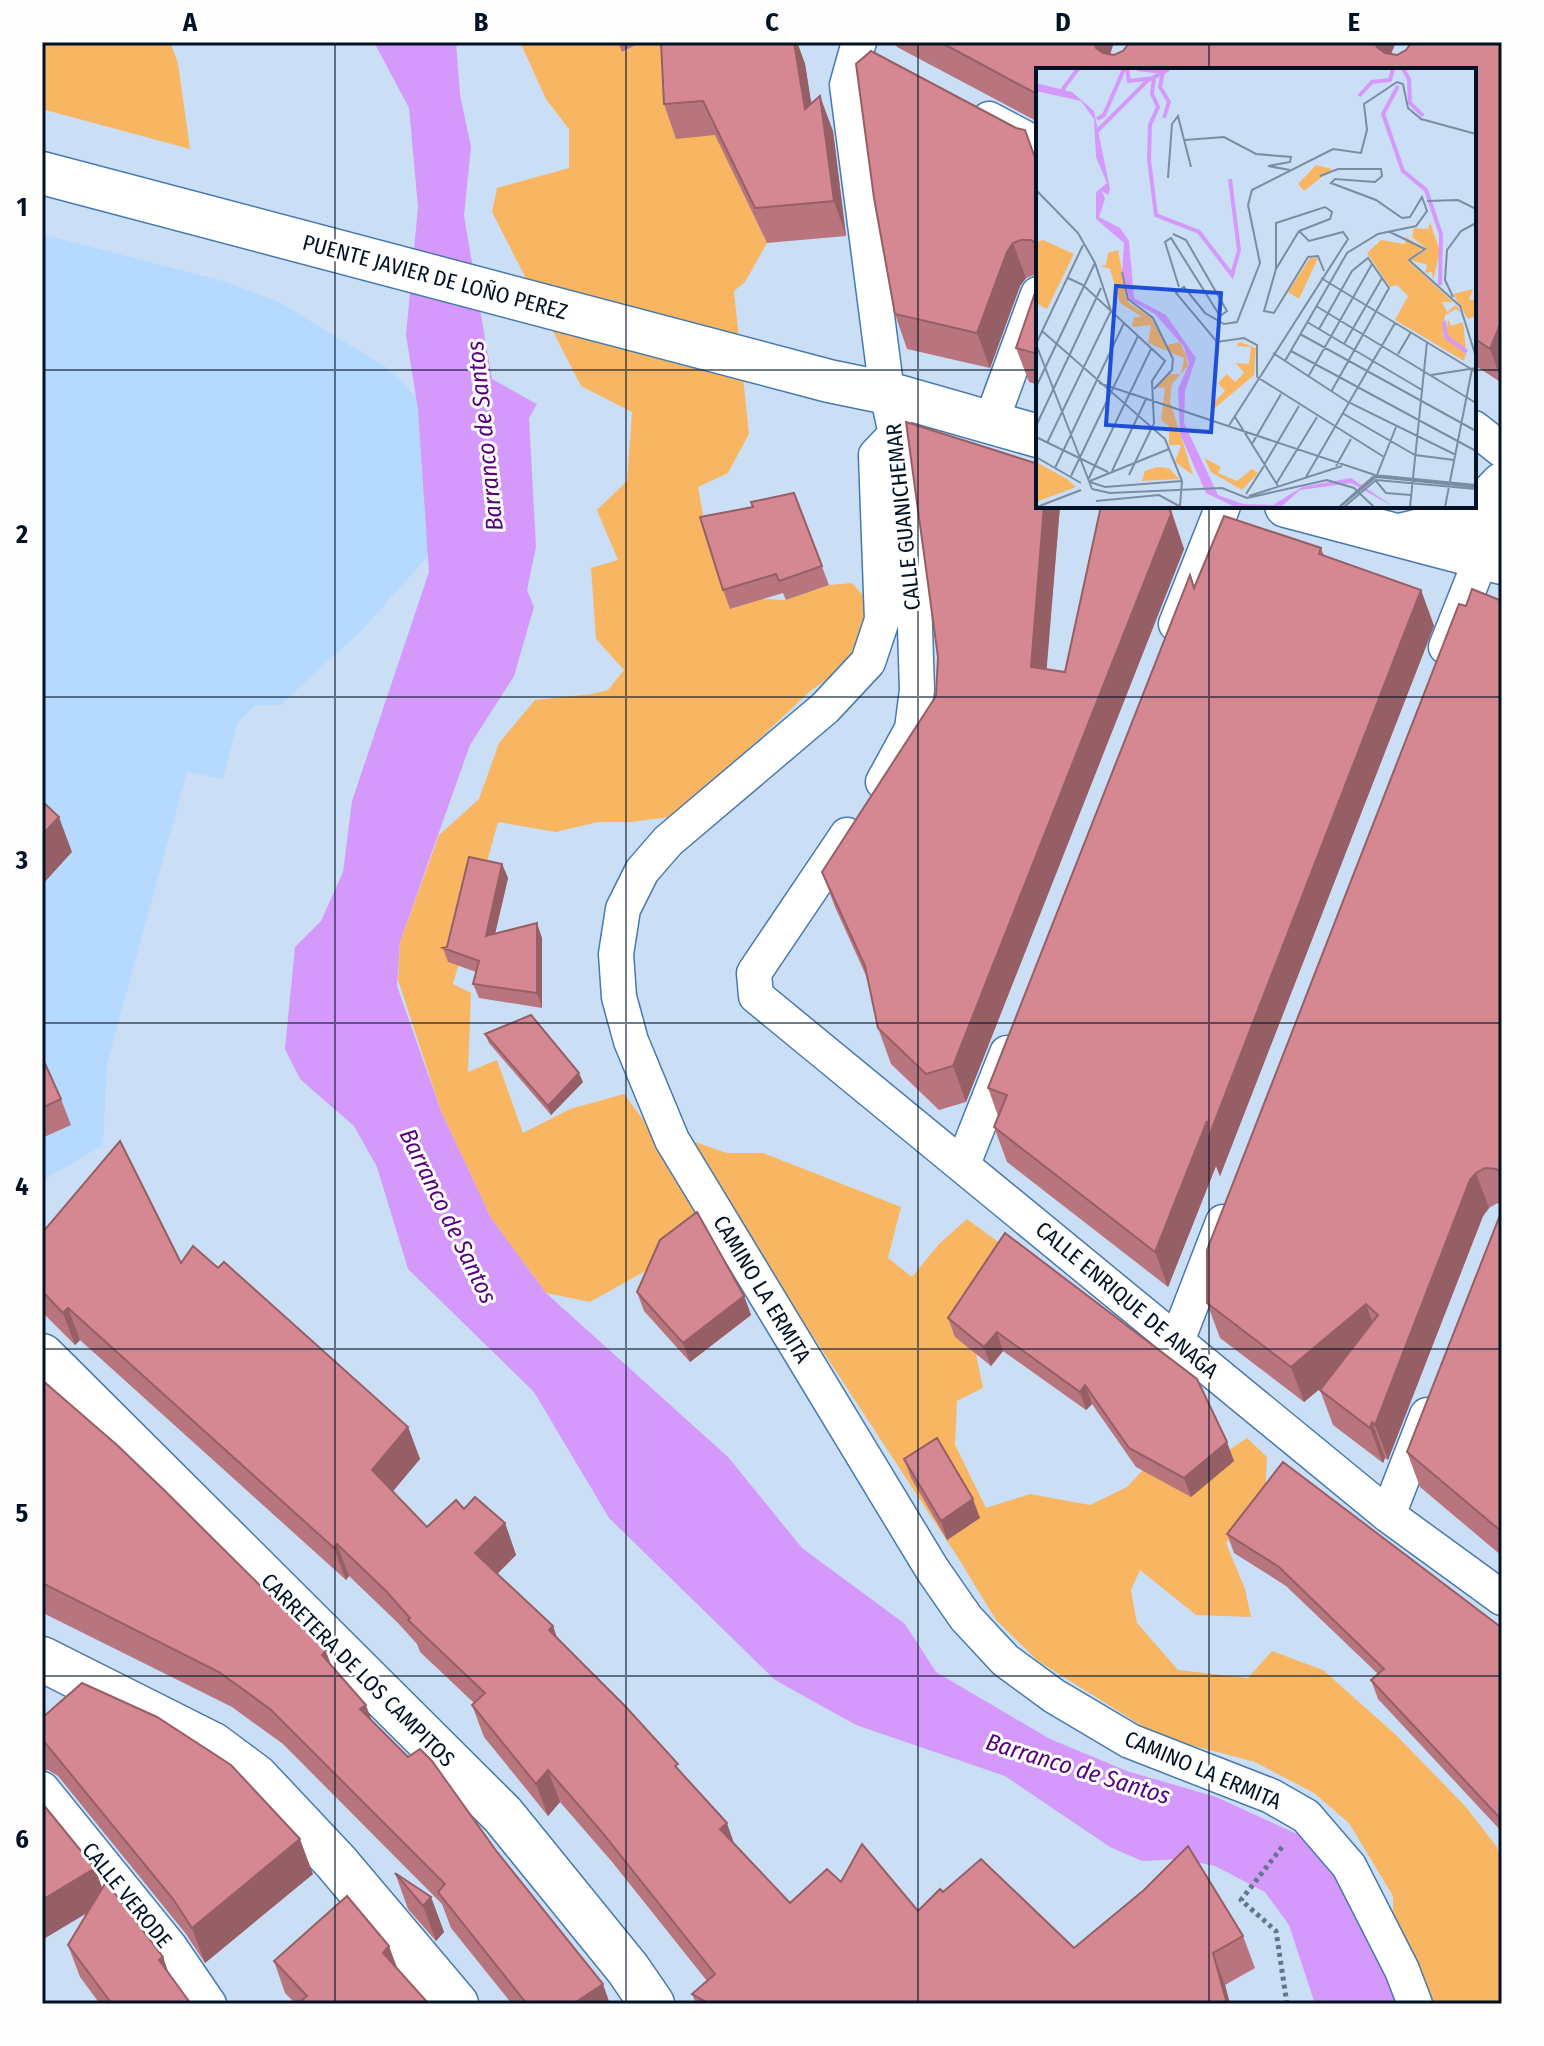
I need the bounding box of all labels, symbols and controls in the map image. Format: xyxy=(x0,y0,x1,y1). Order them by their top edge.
text: A xyxy=(182,7,198,38)
text: B xyxy=(474,7,489,38)
text: C xyxy=(765,7,779,38)
text: D xyxy=(1055,7,1071,38)
text: E xyxy=(1348,7,1360,38)
inset map xyxy=(1036,68,1476,508)
text: 1 xyxy=(17,192,28,223)
street label: PUENTE JAVIER DE LOÑO PEREZ xyxy=(300,229,570,325)
water label: Barranco de Santos xyxy=(461,340,509,532)
street label: CALLE GUANICHEMAR xyxy=(880,422,926,612)
text: 2 xyxy=(15,519,28,550)
text: 3 xyxy=(15,845,28,876)
water label: Barranco de Santos xyxy=(394,1124,502,1308)
text: 4 xyxy=(15,1171,29,1202)
street label: CAMINO LA ERMITA xyxy=(707,1210,817,1368)
street label: CALLE ENRIQUE DE ANAGA xyxy=(1030,1216,1224,1385)
text: 5 xyxy=(16,1498,29,1529)
street label: CARRETERA DE LOS CAMPITOS xyxy=(255,1567,461,1773)
street label: CAMINO LA ERMITA xyxy=(1121,1725,1286,1815)
water label: Barranco de Santos xyxy=(983,1728,1173,1810)
text: 6 xyxy=(15,1824,29,1855)
street label: CALLE VERODE xyxy=(76,1837,178,1953)

